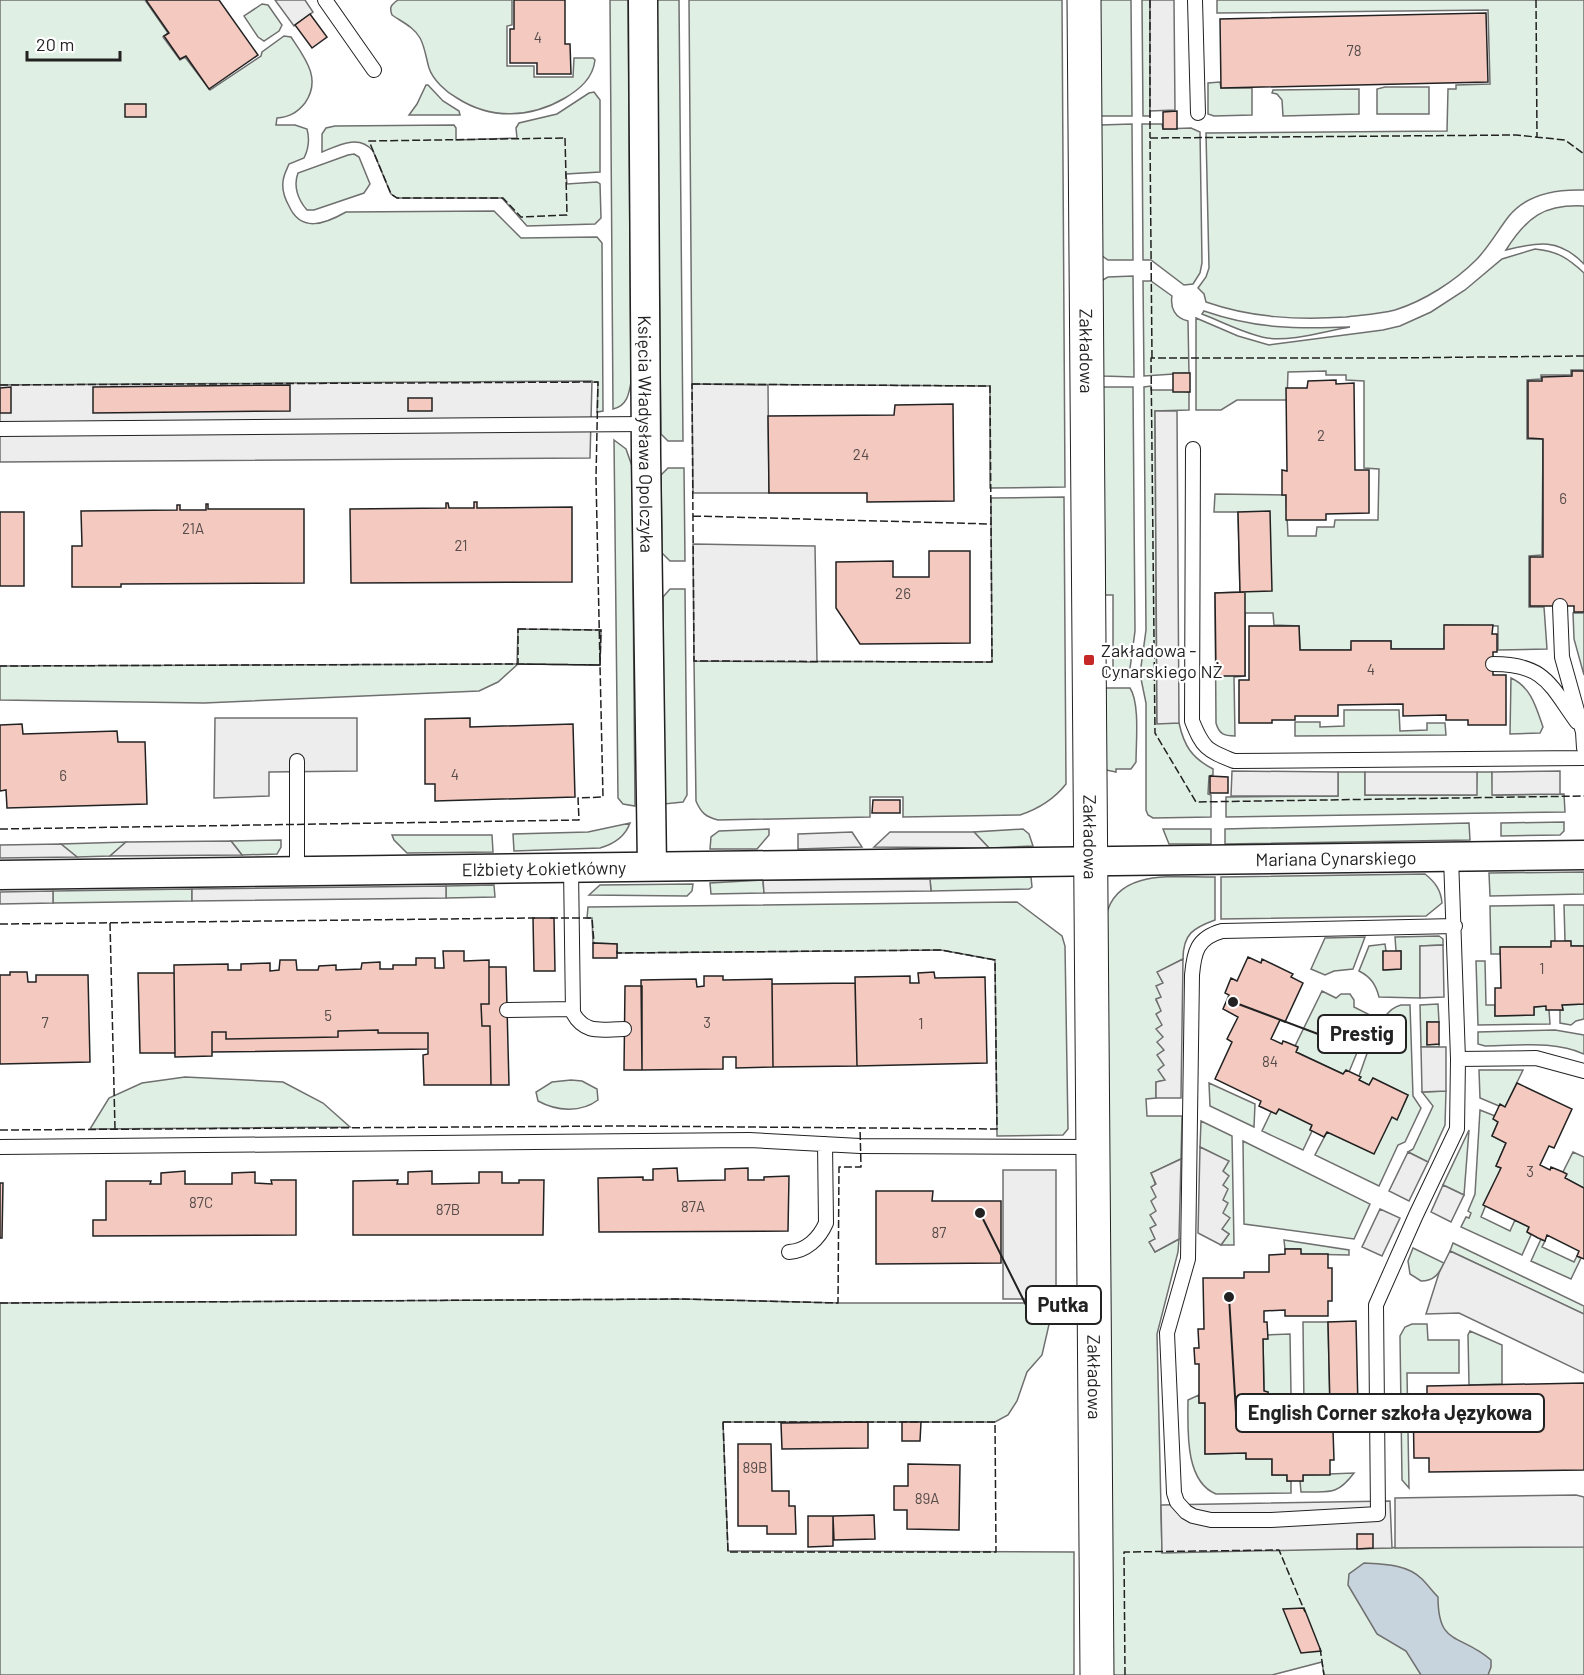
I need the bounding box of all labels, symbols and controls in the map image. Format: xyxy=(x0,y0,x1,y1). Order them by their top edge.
scale bar xyxy=(27,24,120,62)
house number: 4 xyxy=(534,28,542,46)
text: 20 m xyxy=(36,33,74,55)
house number: 78 xyxy=(1347,41,1361,59)
street label: Zakładowa xyxy=(1075,309,1098,393)
street label: Księcia Władysława Opolczyka xyxy=(634,315,658,553)
house number: 2 xyxy=(1317,426,1325,444)
house number: 24 xyxy=(853,445,869,463)
house number: 6 xyxy=(1559,489,1567,507)
house number: 21A xyxy=(182,519,204,537)
house number: 21 xyxy=(454,536,468,554)
house number: 26 xyxy=(895,584,911,602)
place label: Zakładowa - Cynarskiego NŻ xyxy=(1101,639,1223,682)
marker: Zakładowa - Cynarskiego NŻ xyxy=(1082,653,1096,667)
house number: 4 xyxy=(1367,660,1375,678)
house number: 4 xyxy=(451,765,459,783)
house number: 6 xyxy=(59,766,67,784)
street label: Zakładowa xyxy=(1079,795,1102,879)
street label: Mariana Cynarskiego xyxy=(1255,846,1417,870)
street label: Elżbiety Łokietkówny xyxy=(462,856,626,880)
house number: 1 xyxy=(1539,959,1545,977)
house number: 5 xyxy=(324,1006,332,1024)
house number: 7 xyxy=(41,1013,49,1031)
house number: 3 xyxy=(703,1013,711,1031)
house number: 1 xyxy=(918,1014,924,1032)
callout: Prestig xyxy=(1318,1015,1406,1053)
text: Prestig xyxy=(1330,1021,1394,1045)
house number: 84 xyxy=(1262,1052,1278,1070)
house number: 3 xyxy=(1526,1162,1534,1180)
house number: 87C xyxy=(189,1193,213,1211)
house number: 87A xyxy=(681,1197,705,1215)
house number: 87B xyxy=(436,1200,460,1218)
house number: 87 xyxy=(932,1223,946,1241)
callout: Putka xyxy=(1026,1286,1101,1324)
text: Putka xyxy=(1037,1292,1089,1316)
street label: Zakładowa xyxy=(1083,1334,1106,1419)
callout: English Corner szkoła Językowa xyxy=(1236,1394,1544,1432)
text: English Corner szkoła Językowa xyxy=(1248,1400,1532,1424)
house number: 89B xyxy=(742,1458,768,1476)
house number: 89A xyxy=(915,1489,939,1507)

